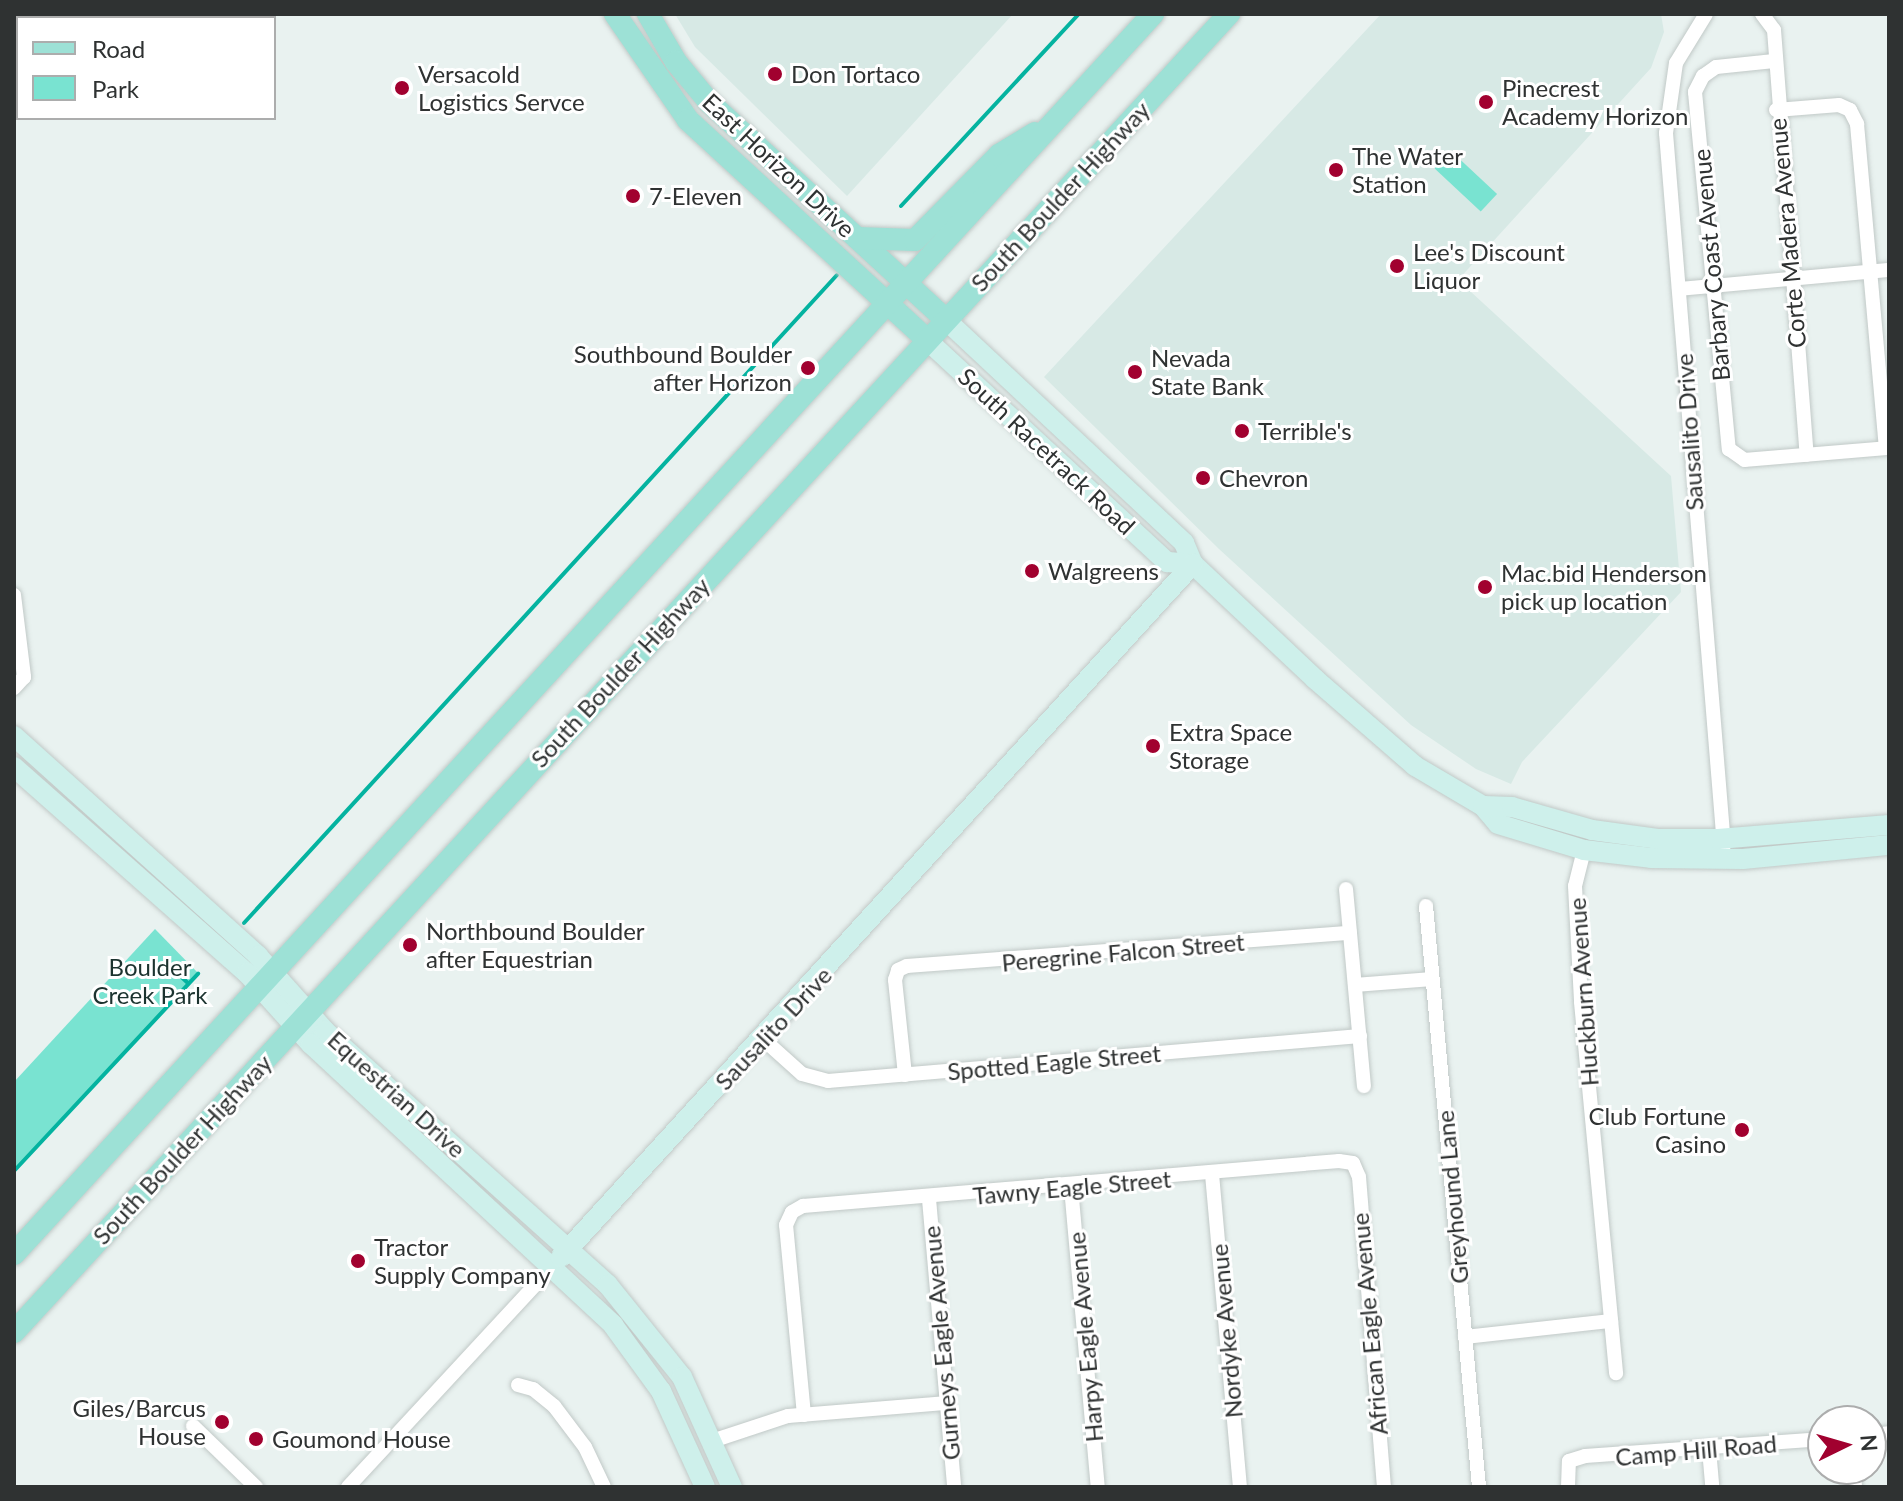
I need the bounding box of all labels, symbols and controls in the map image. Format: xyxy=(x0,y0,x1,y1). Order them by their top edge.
legend xyxy=(16,16,276,120)
text: Road xyxy=(92,34,145,63)
place label: Versacold Logistics Servce xyxy=(418,60,585,116)
place label: Don Tortaco xyxy=(791,60,921,88)
marker: Don Tortaco xyxy=(766,65,784,83)
text: Park xyxy=(92,74,139,103)
place label: Pinecrest Academy Horizon xyxy=(1502,74,1689,130)
marker: Versacold Logistics Servce xyxy=(393,79,411,97)
street label: East Horizon Drive xyxy=(697,87,861,243)
marker: Pinecrest Academy Horizon xyxy=(1477,93,1495,111)
street label: South Boulder Highway xyxy=(964,95,1156,297)
street label: Corte Madera Avenue xyxy=(1763,116,1811,350)
place label: The Water Station xyxy=(1352,142,1463,198)
street label: Barbary Coast Avenue xyxy=(1686,147,1736,383)
marker: The Water Station xyxy=(1327,161,1345,179)
place label: 7-Eleven xyxy=(649,182,742,210)
marker: 7-Eleven xyxy=(624,187,642,205)
place label: Lee's Discount Liquor xyxy=(1413,238,1565,294)
marker: Lee's Discount Liquor xyxy=(1388,257,1406,275)
place label: Southbound Boulder after Horizon xyxy=(574,340,792,396)
place label: Nevada State Bank xyxy=(1151,344,1264,400)
street label: Sausalito Drive xyxy=(1669,352,1709,512)
marker: Southbound Boulder after Horizon xyxy=(799,359,817,377)
street label: South Racetrack Road xyxy=(953,362,1141,540)
marker: Nevada State Bank xyxy=(1126,363,1144,381)
place label: Terrible's xyxy=(1258,417,1352,445)
marker: Terrible's xyxy=(1233,422,1251,440)
place label: Chevron xyxy=(1219,464,1308,492)
marker: Chevron xyxy=(1194,469,1212,487)
place label: Walgreens xyxy=(1048,557,1159,585)
place label: Mac.bid Henderson pick up location xyxy=(1501,559,1707,615)
marker: Walgreens xyxy=(1023,562,1041,580)
street label: South Boulder Highway xyxy=(524,571,716,773)
marker: Mac.bid Henderson pick up location xyxy=(1476,578,1494,596)
place label: Extra Space Storage xyxy=(1169,718,1292,774)
marker: Extra Space Storage xyxy=(1144,737,1162,755)
street label: Huckburn Avenue xyxy=(1562,896,1604,1088)
place label: Northbound Boulder after Equestrian xyxy=(426,917,645,973)
street label: Peregrine Falcon Street xyxy=(1000,927,1246,977)
marker: Northbound Boulder after Equestrian xyxy=(401,936,419,954)
park label: Boulder Creek Park xyxy=(93,953,207,1009)
street label: Sausalito Drive xyxy=(709,961,837,1095)
street label: Equestrian Drive xyxy=(322,1025,472,1163)
street label: Spotted Eagle Street xyxy=(946,1038,1162,1086)
street label: South Boulder Highway xyxy=(86,1048,278,1250)
place label: Club Fortune Casino xyxy=(1588,1102,1726,1158)
street label: Greyhound Lane xyxy=(1430,1109,1474,1285)
marker: Club Fortune Casino xyxy=(1733,1121,1751,1139)
street label: Tawny Eagle Street xyxy=(971,1164,1173,1210)
street label: African Eagle Avenue xyxy=(1345,1211,1393,1437)
street label: Gurneys Eagle Avenue xyxy=(916,1224,966,1462)
street label: Harpy Eagle Avenue xyxy=(1061,1230,1109,1444)
place label: Tractor Supply Company xyxy=(374,1233,551,1289)
street label: Nordyke Avenue xyxy=(1204,1242,1248,1420)
marker: Tractor Supply Company xyxy=(349,1252,367,1270)
place label: Giles/Barcus House xyxy=(73,1394,206,1450)
north arrow xyxy=(1807,1405,1887,1485)
marker: Giles/Barcus House xyxy=(213,1413,231,1431)
place label: Goumond House xyxy=(272,1425,451,1453)
street label: Camp Hill Road xyxy=(1614,1429,1778,1471)
marker: Goumond House xyxy=(247,1430,265,1448)
text: N xyxy=(1855,1433,1884,1453)

